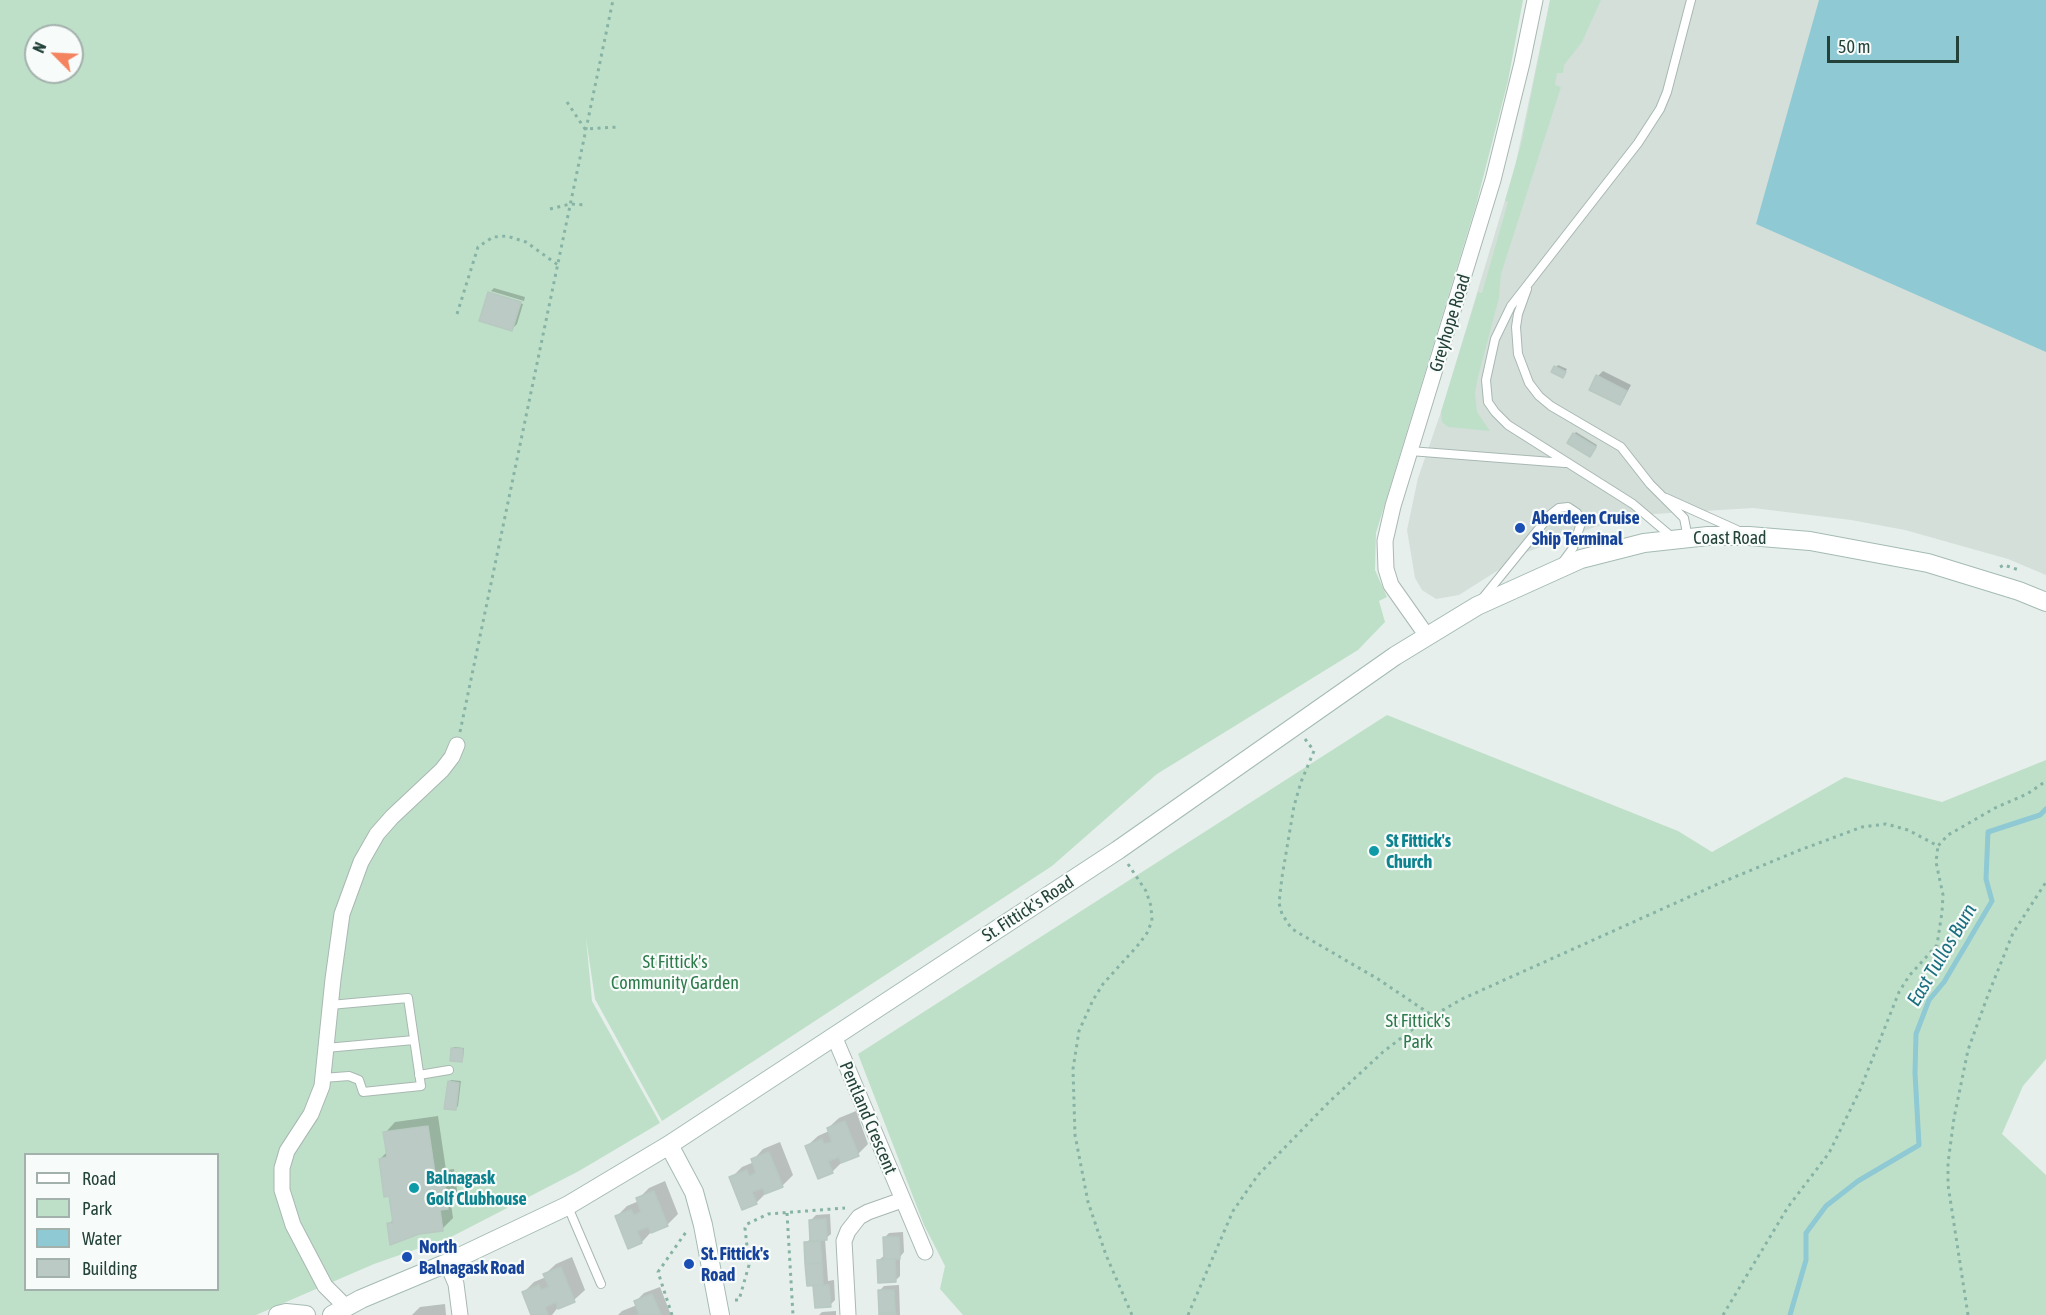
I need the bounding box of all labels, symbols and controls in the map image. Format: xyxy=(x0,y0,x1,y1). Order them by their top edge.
north arrow xyxy=(24,24,84,84)
scale bar xyxy=(1830,24,1962,62)
text: 50 m xyxy=(1838,36,1870,57)
text: N xyxy=(29,40,50,55)
street label: Greyhope Road xyxy=(1425,272,1475,374)
place label: Aberdeen Cruise Ship Terminal xyxy=(1532,507,1640,550)
marker: Aberdeen Cruise Ship Terminal xyxy=(1513,521,1527,535)
street label: Coast Road xyxy=(1693,527,1767,549)
place label: St Fittick's Church xyxy=(1386,830,1451,872)
marker: St Fittick's Church xyxy=(1367,844,1381,858)
street label: St. Fittick's Road xyxy=(978,871,1078,947)
water label: East Tullos Burn xyxy=(1902,900,1982,1010)
park label: St Fittick's Community Garden xyxy=(611,951,739,994)
park label: St Fittick's Park xyxy=(1386,1010,1450,1052)
street label: Pentland Crescent xyxy=(835,1058,901,1178)
legend xyxy=(24,1153,219,1291)
place label: Balnagask Golf Clubhouse xyxy=(426,1167,527,1210)
text: Road xyxy=(82,1168,116,1189)
marker: Balnagask Golf Clubhouse xyxy=(407,1181,421,1195)
text: Park xyxy=(82,1198,112,1219)
text: Water xyxy=(82,1228,121,1249)
place label: North Balnagask Road xyxy=(419,1236,525,1278)
place label: St. Fittick's Road xyxy=(701,1243,769,1286)
marker: North Balnagask Road xyxy=(400,1250,414,1264)
marker: St. Fittick's Road xyxy=(682,1257,696,1271)
text: Building xyxy=(82,1258,137,1279)

